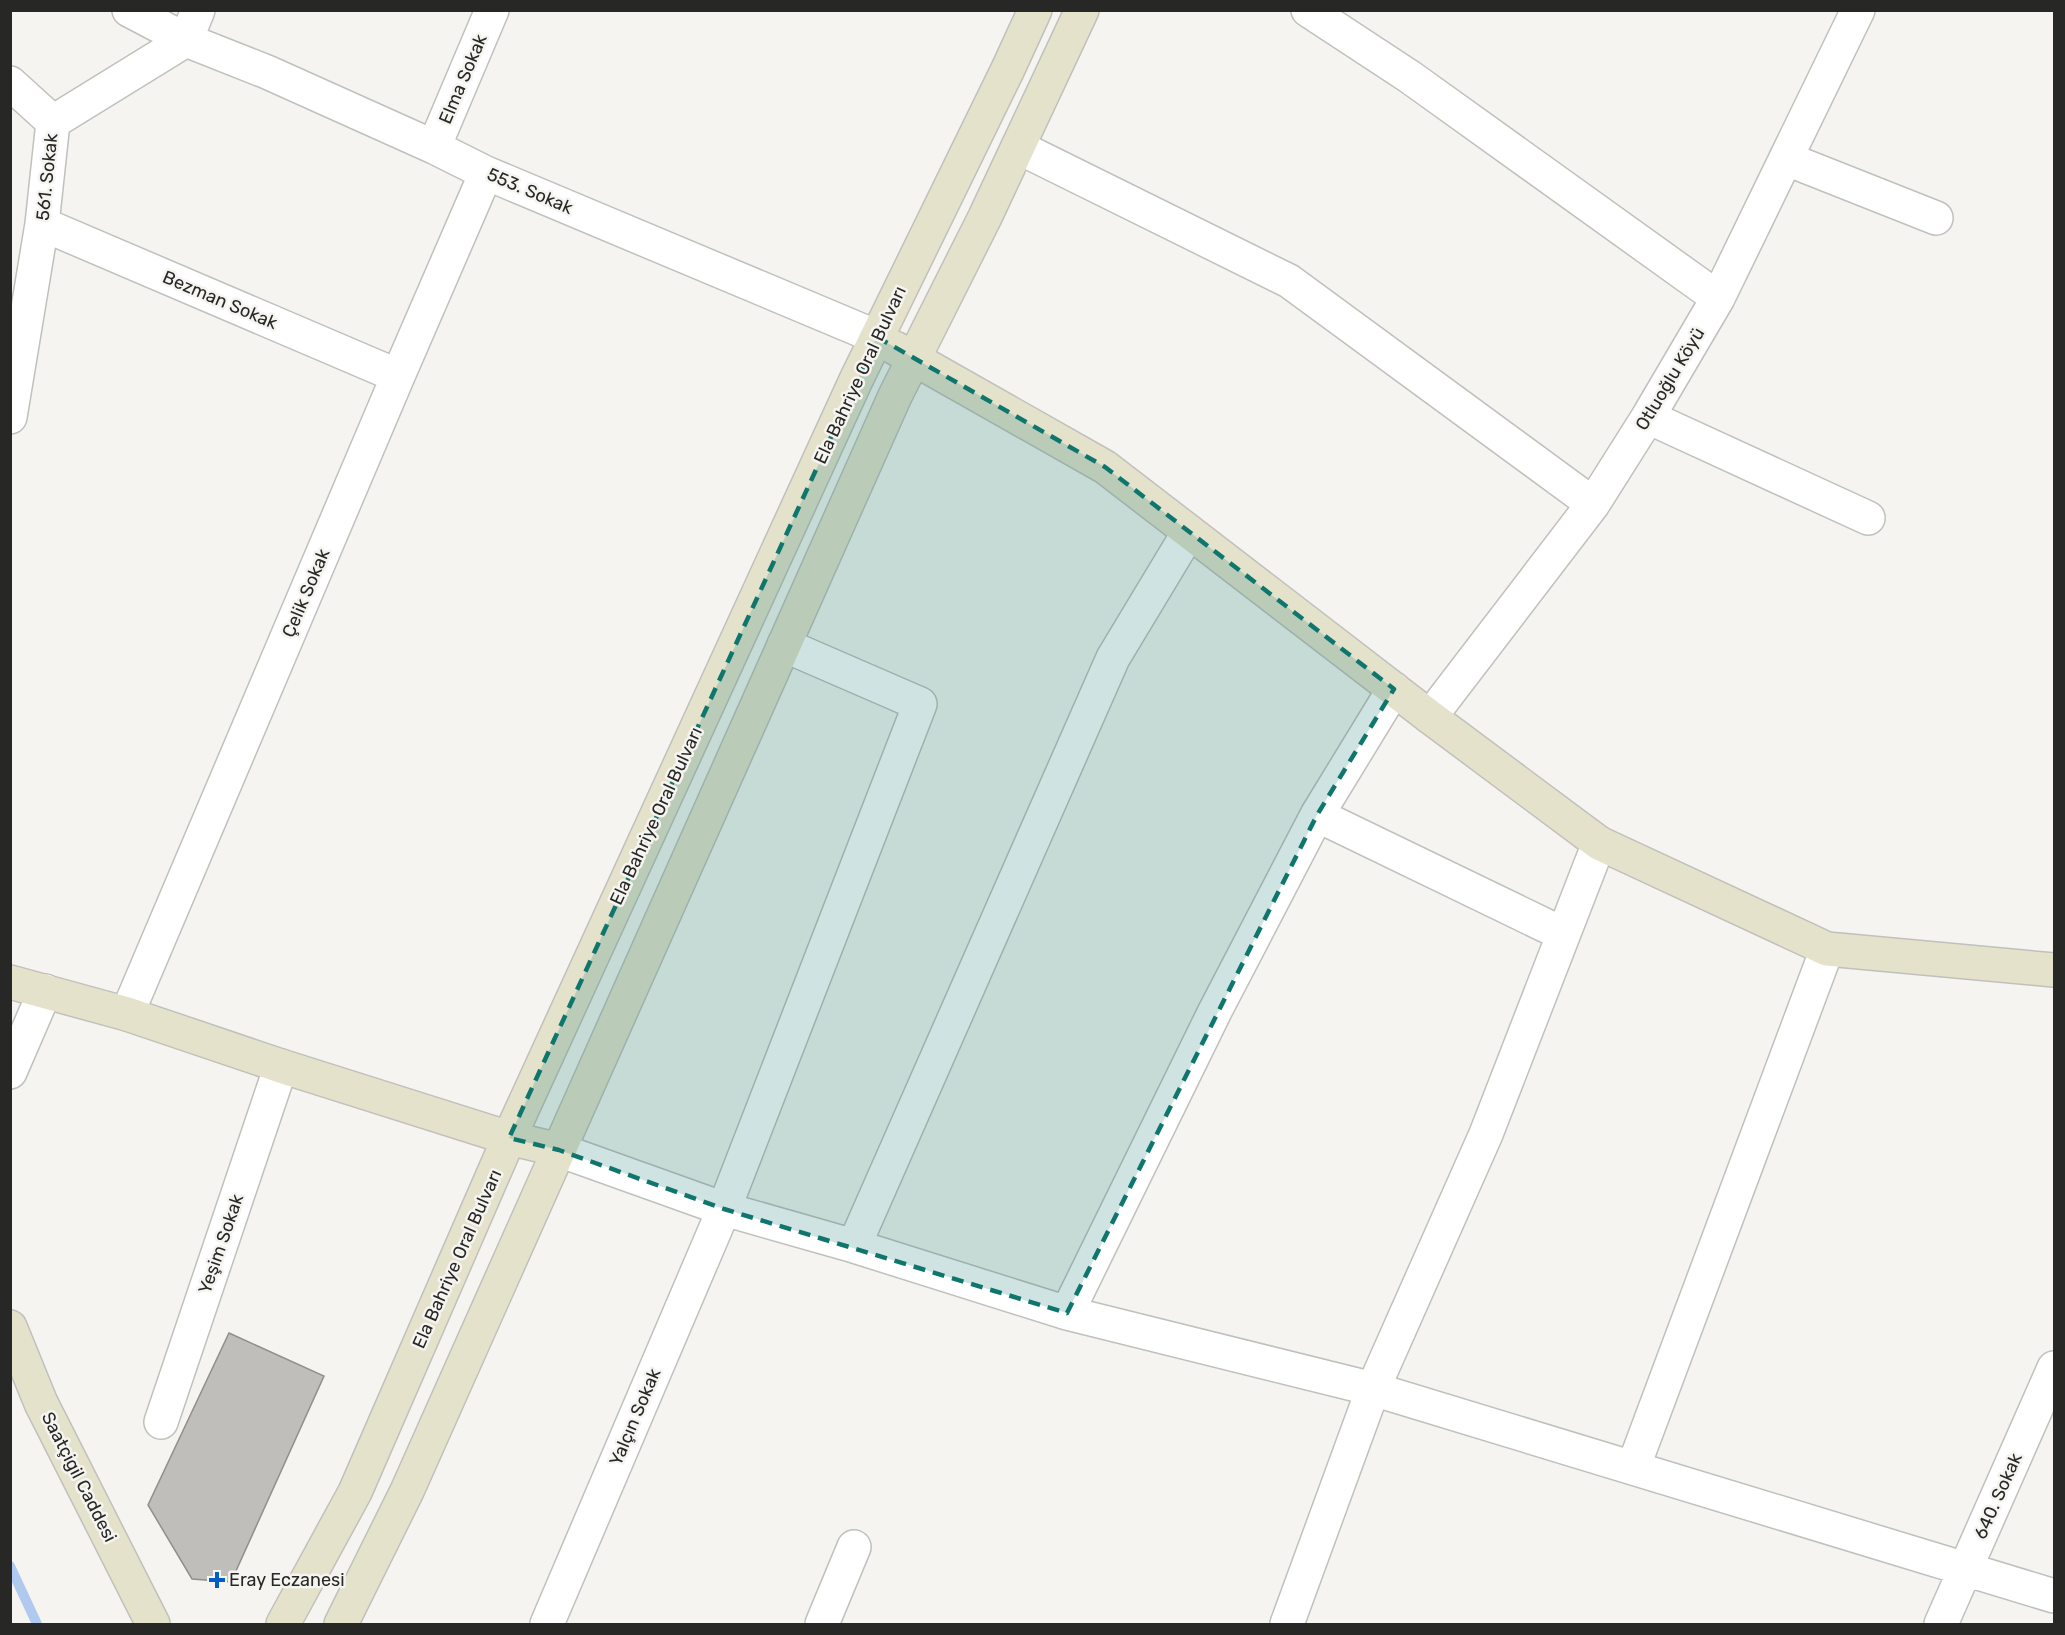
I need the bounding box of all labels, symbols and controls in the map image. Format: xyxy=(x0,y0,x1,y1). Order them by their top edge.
street label: Elma Sokak xyxy=(434,30,492,127)
street label: 561. Sokak xyxy=(31,132,63,222)
street label: 553. Sokak xyxy=(484,163,577,219)
street label: Bezman Sokak xyxy=(159,266,281,334)
street label: Ela Bahriye Oral Bulvarı xyxy=(809,283,911,467)
street label: Otluoğlu Köyü xyxy=(1631,324,1709,434)
street label: Çelik Sokak xyxy=(277,545,335,641)
street label: Ela Bahriye Oral Bulvarı xyxy=(605,724,707,908)
street label: Ela Bahriye Oral Bulvarı xyxy=(408,1166,506,1352)
street label: Yeşim Sokak xyxy=(194,1191,249,1297)
street label: Yalçın Sokak xyxy=(605,1364,666,1469)
street label: Saatçigil Caddesi xyxy=(37,1408,121,1546)
street label: 640. Sokak xyxy=(1969,1449,2027,1542)
place label: Eray Eczanesi xyxy=(229,1569,345,1591)
marker: Eray Eczanesi xyxy=(210,1573,224,1587)

